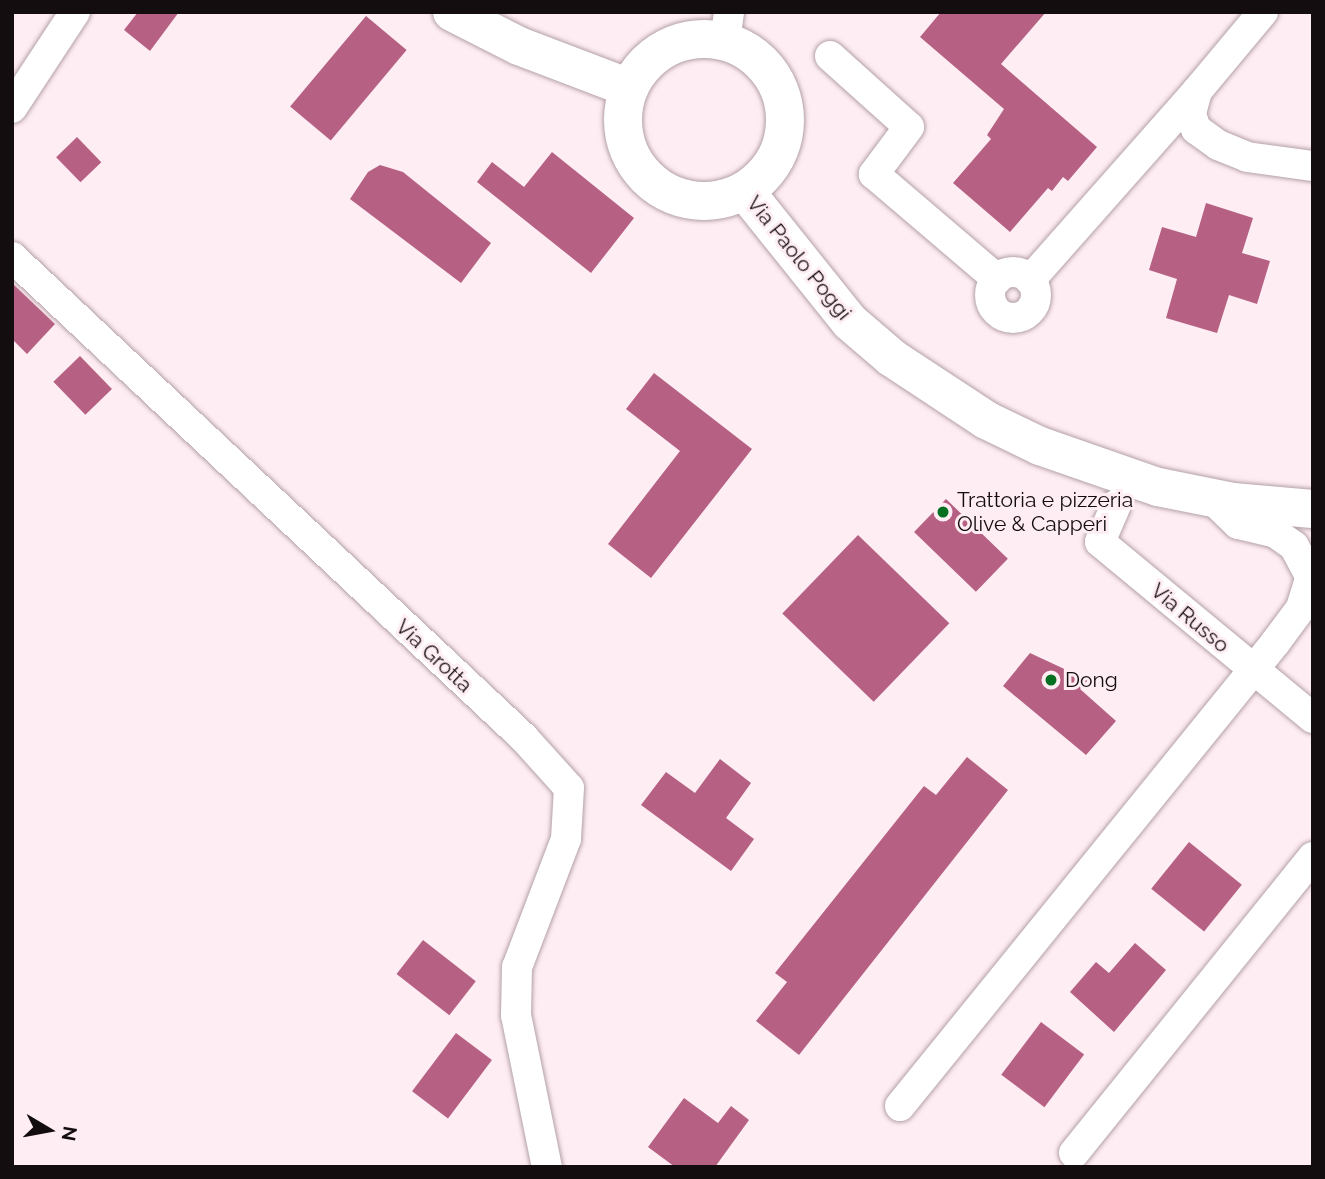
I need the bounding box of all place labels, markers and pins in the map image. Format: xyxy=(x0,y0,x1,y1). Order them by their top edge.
place label: Trattoria e pizzeria Olive & Capperi xyxy=(957,487,1133,537)
marker: Trattoria e pizzeria Olive & Capperi xyxy=(935,504,951,520)
place label: Dong xyxy=(1065,667,1118,693)
marker: Dong xyxy=(1043,672,1059,688)

